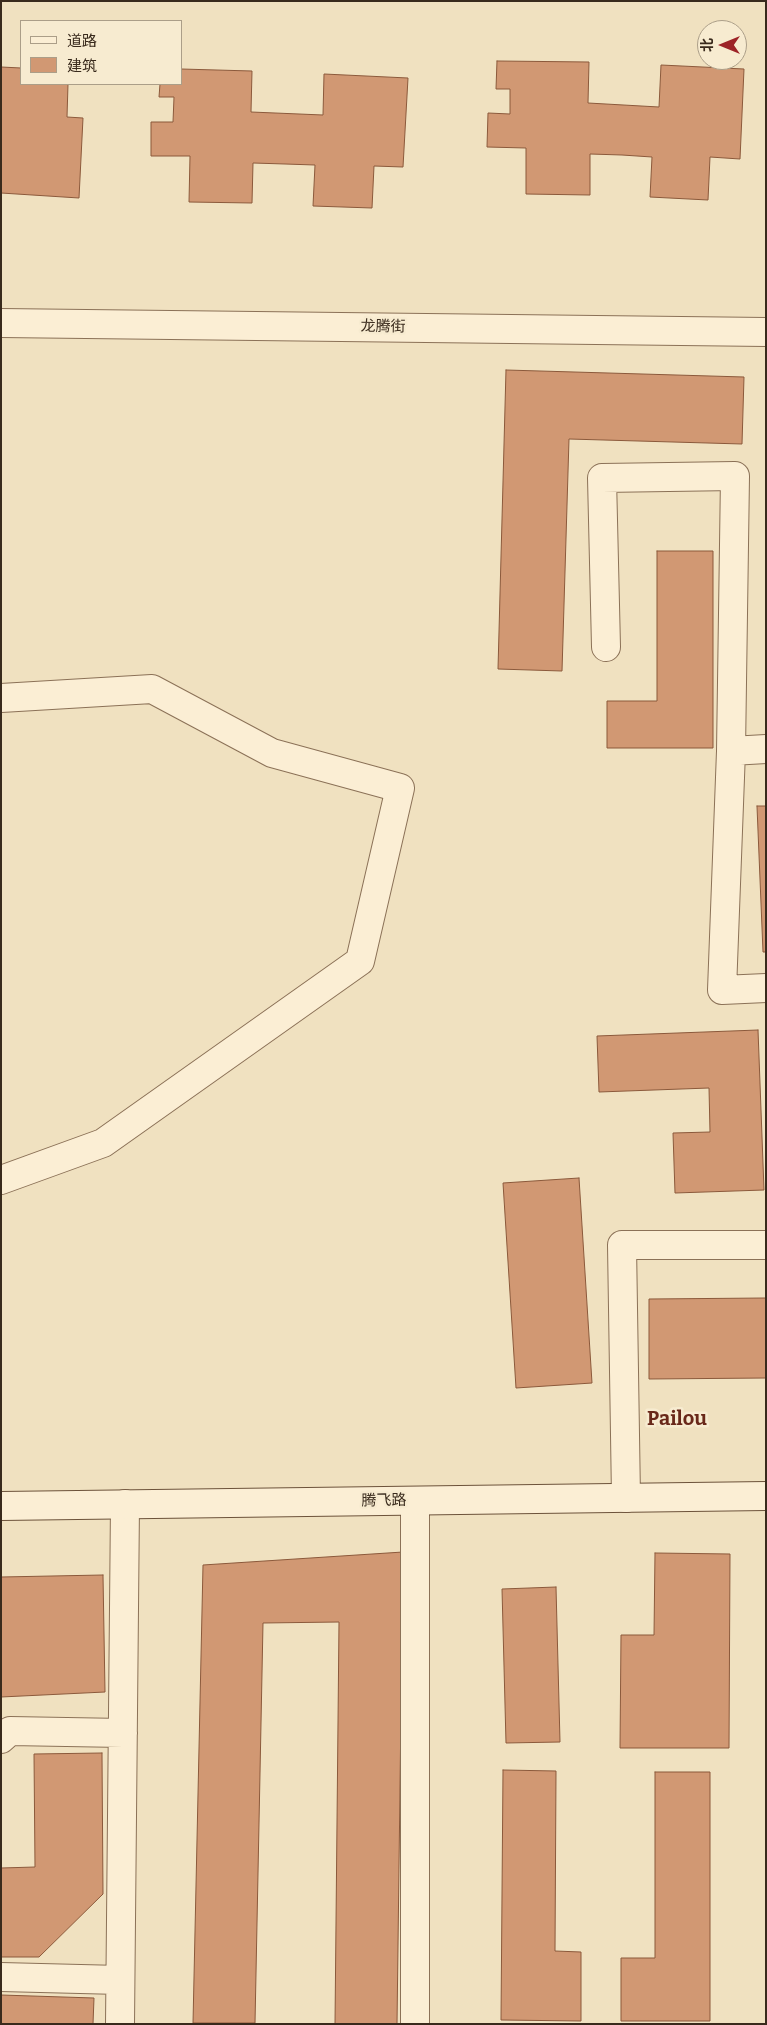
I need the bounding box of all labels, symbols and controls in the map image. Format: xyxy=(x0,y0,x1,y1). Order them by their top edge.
legend xyxy=(20,20,182,85)
north arrow xyxy=(697,20,747,70)
text: 道路 xyxy=(67,32,97,50)
text: 北 xyxy=(699,38,716,52)
text: 建筑 xyxy=(67,57,97,75)
street label: 龙腾街 xyxy=(360,318,406,336)
district label: Pailou xyxy=(647,1407,707,1431)
street label: 腾飞路 xyxy=(361,1492,407,1510)

